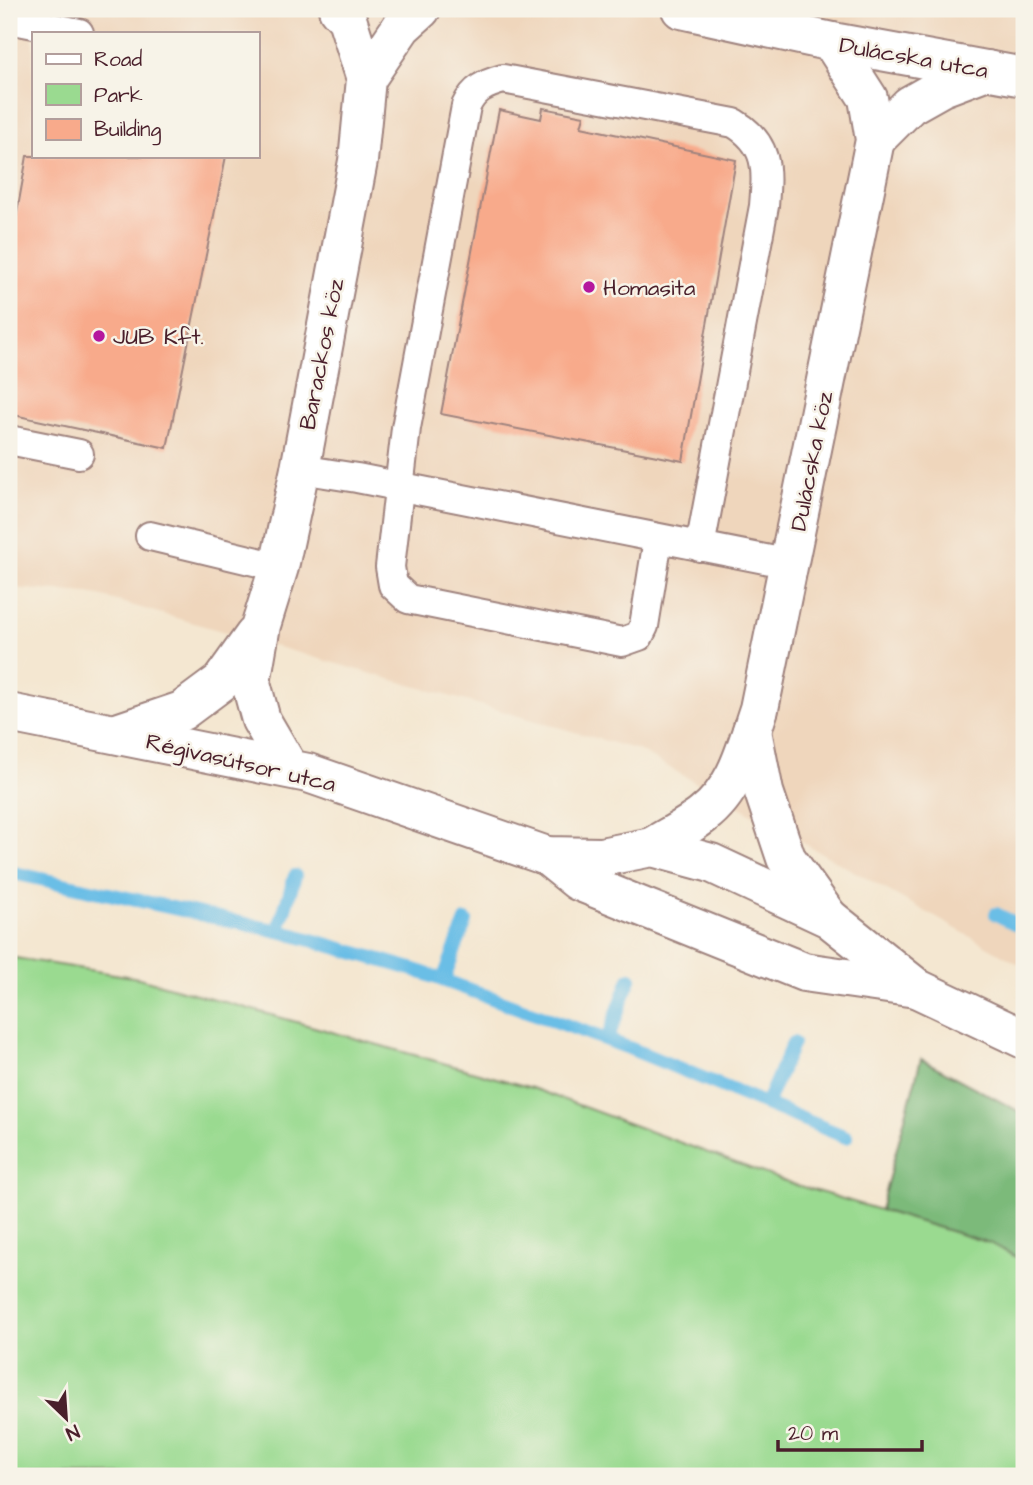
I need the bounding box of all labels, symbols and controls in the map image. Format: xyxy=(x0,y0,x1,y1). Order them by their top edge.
street label: Dulácska utca xyxy=(837,29,991,87)
legend xyxy=(32,32,259,158)
text: Road xyxy=(94,45,142,74)
text: Park xyxy=(94,81,143,110)
text: Building xyxy=(94,115,162,146)
place label: Homasita xyxy=(603,272,696,304)
street label: Barackos köz xyxy=(292,275,352,432)
marker: Homasita xyxy=(581,279,597,295)
place label: JUB Kft. xyxy=(113,321,204,353)
marker: JUB Kft. xyxy=(91,328,107,344)
street label: Dulácska köz xyxy=(783,388,841,534)
street label: Régivasútsor utca xyxy=(142,726,339,801)
north arrow xyxy=(32,1384,102,1454)
scale bar xyxy=(778,1408,921,1452)
text: N xyxy=(61,1417,84,1447)
text: 20 m xyxy=(788,1419,839,1448)

